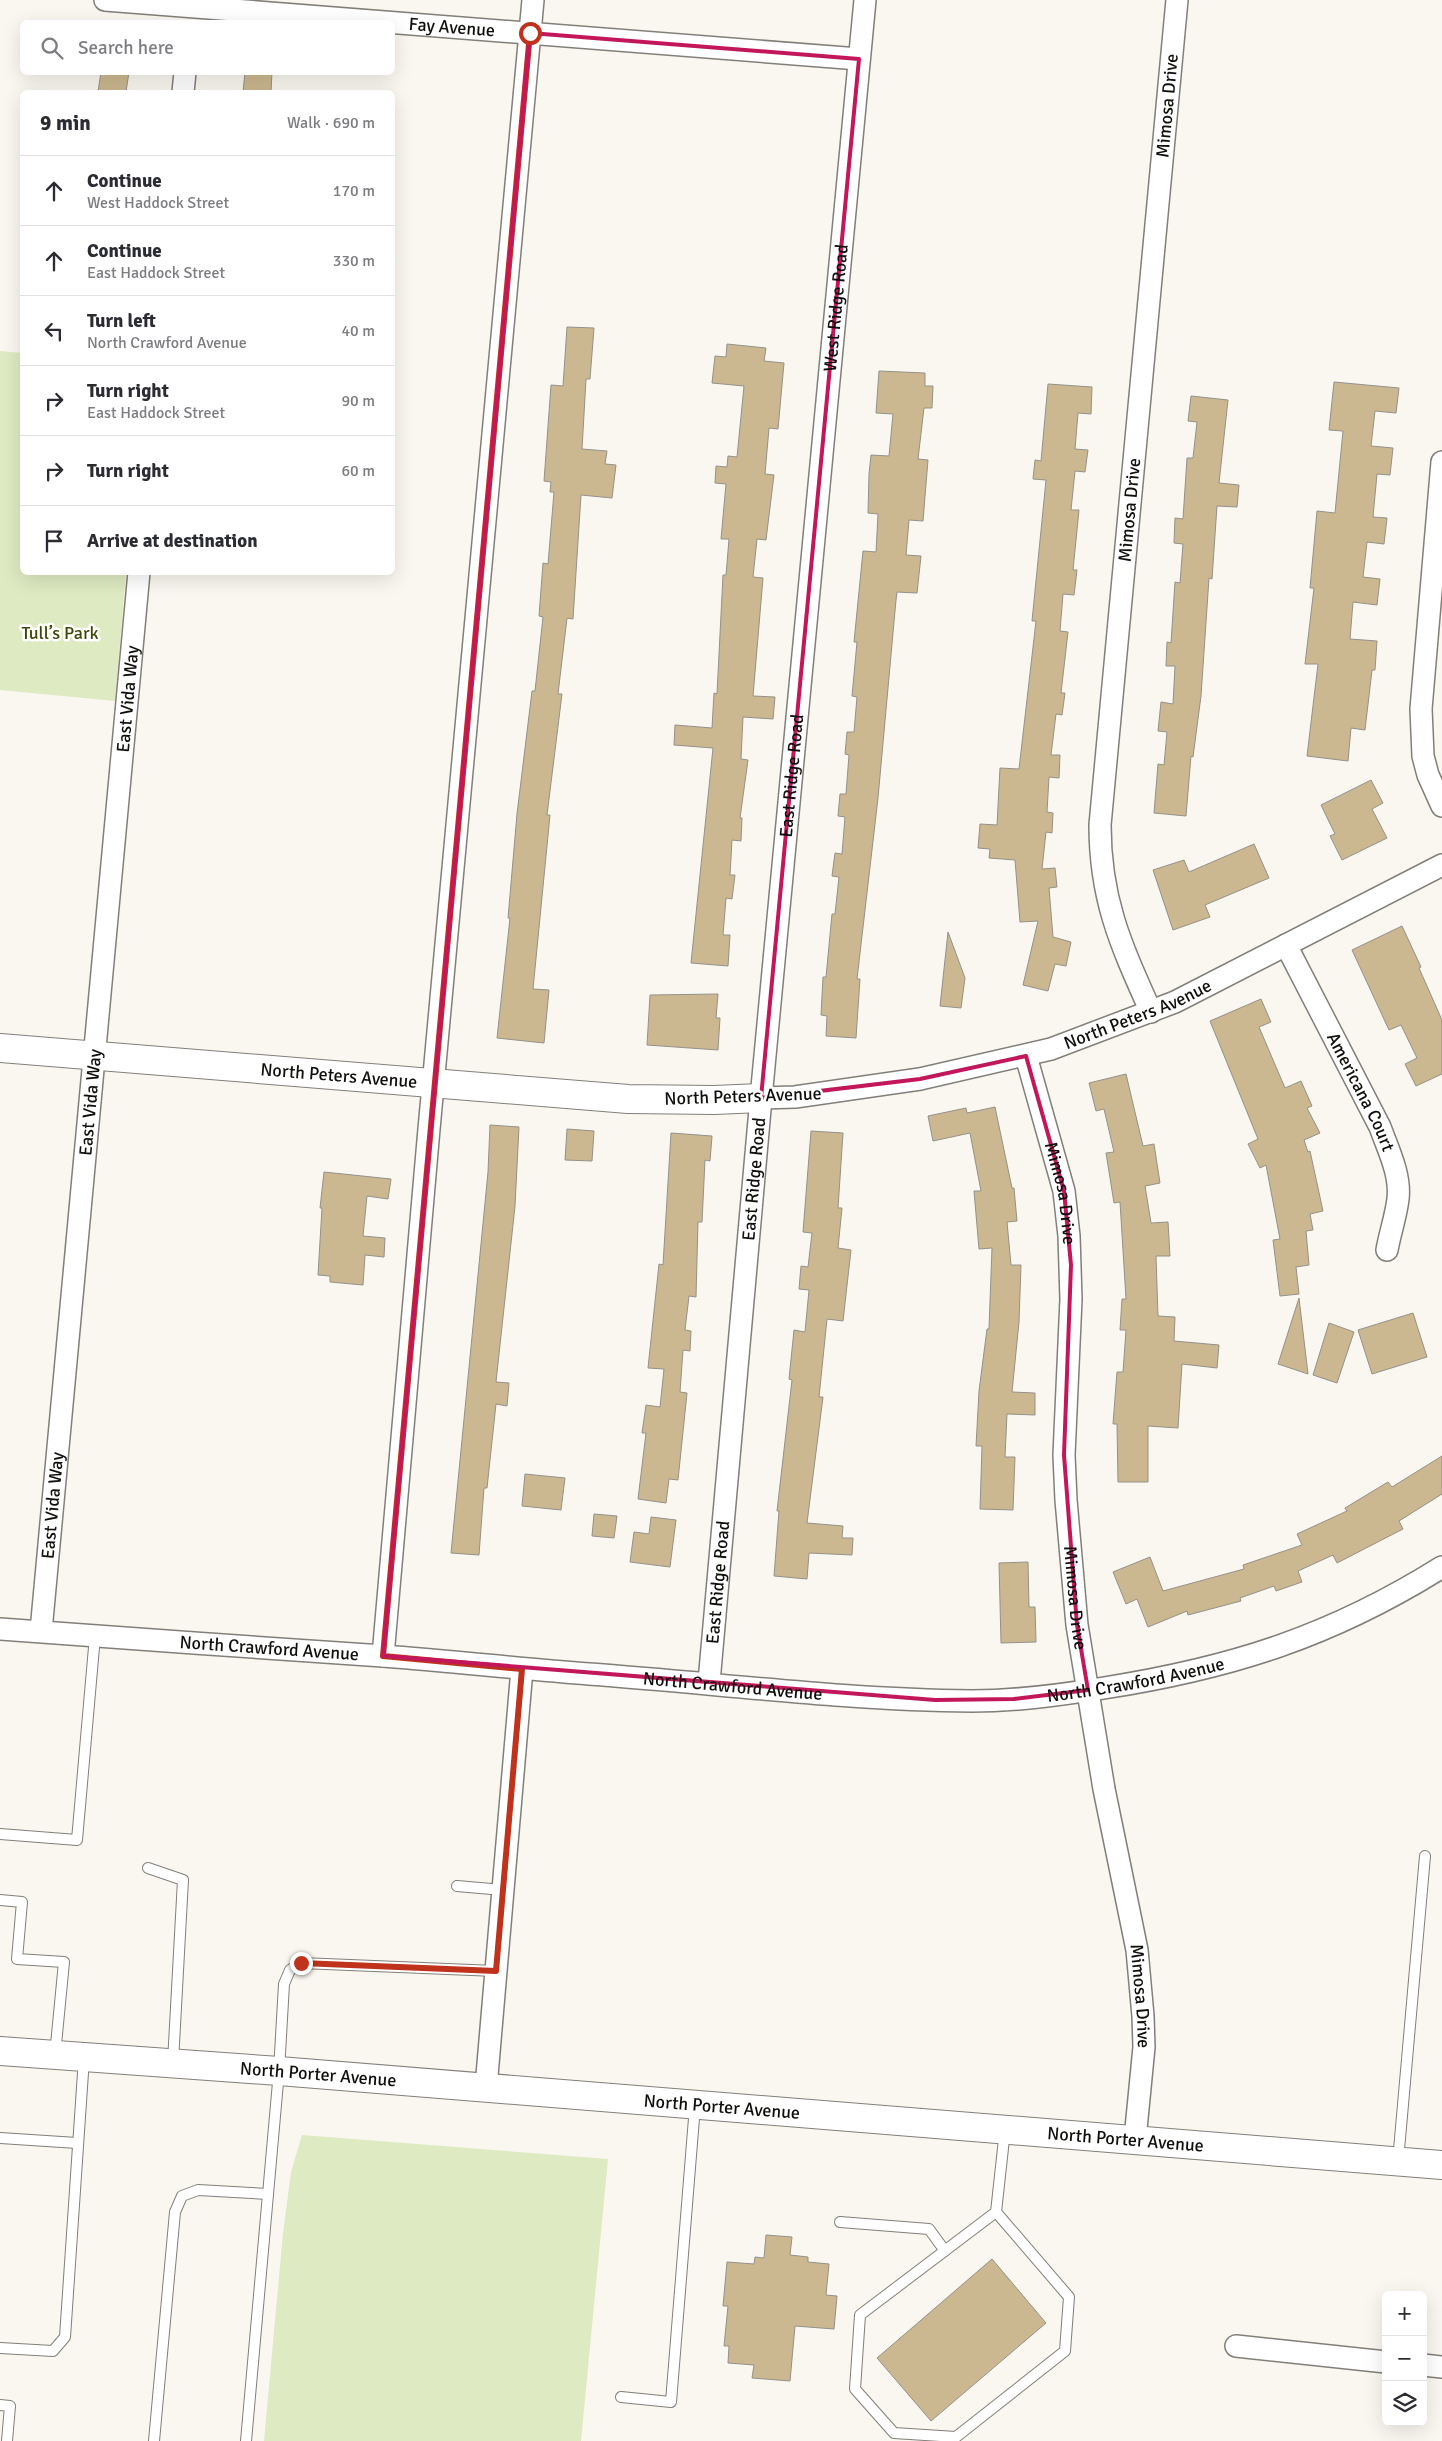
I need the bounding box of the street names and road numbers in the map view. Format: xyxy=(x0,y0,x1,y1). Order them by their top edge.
street label: Fay Avenue xyxy=(408,13,496,41)
street label: Mimosa Drive xyxy=(1151,53,1183,159)
street label: West Ridge Road xyxy=(819,243,853,373)
street label: Mimosa Drive xyxy=(1114,457,1145,563)
street label: East Vida Way xyxy=(112,644,143,753)
street label: East Ridge Road xyxy=(775,713,808,838)
street label: North Peters Avenue xyxy=(1061,974,1215,1054)
street label: Americana Court xyxy=(1322,1029,1399,1154)
street label: East Vida Way xyxy=(74,1047,106,1157)
street label: North Peters Avenue xyxy=(260,1058,418,1093)
street label: North Peters Avenue xyxy=(664,1082,822,1110)
street label: East Ridge Road xyxy=(737,1116,770,1242)
street label: Mimosa Drive xyxy=(1040,1139,1080,1245)
street label: East Vida Way xyxy=(37,1451,68,1560)
street label: East Ridge Road xyxy=(701,1520,734,1645)
street label: Mimosa Drive xyxy=(1059,1545,1092,1651)
street label: North Crawford Avenue xyxy=(179,1631,360,1665)
street label: North Crawford Avenue xyxy=(1046,1652,1227,1707)
street label: North Crawford Avenue xyxy=(642,1667,823,1705)
street label: Mimosa Drive xyxy=(1125,1943,1155,2049)
street label: North Porter Avenue xyxy=(239,2057,397,2091)
street label: North Porter Avenue xyxy=(643,2090,801,2124)
street label: North Porter Avenue xyxy=(1046,2122,1205,2157)

